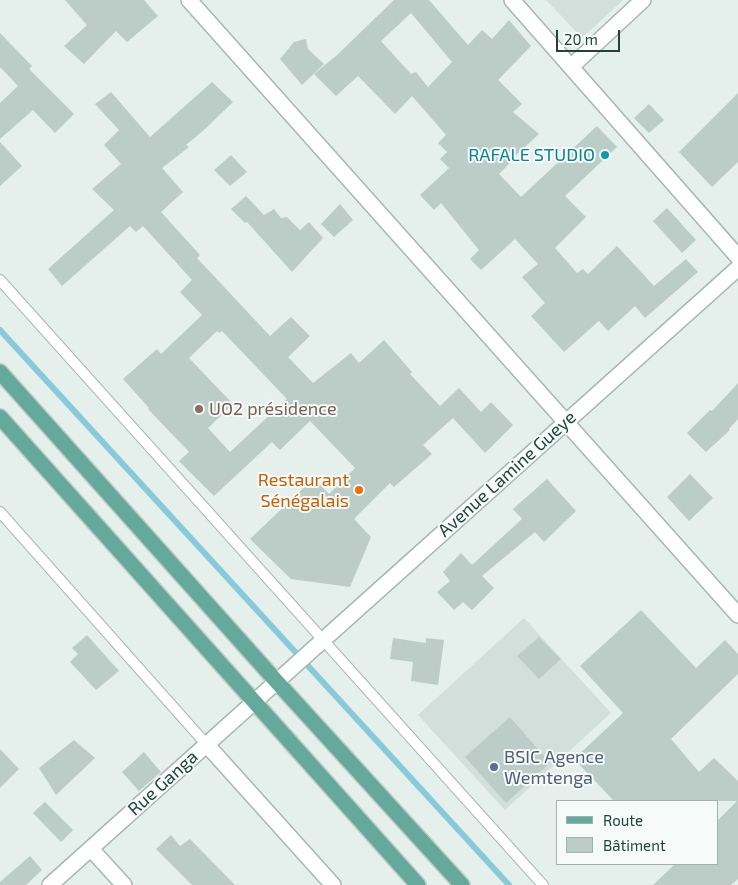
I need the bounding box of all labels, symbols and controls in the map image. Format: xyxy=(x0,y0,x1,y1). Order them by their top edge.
scale bar xyxy=(558,20,622,52)
text: 20 m xyxy=(564,30,598,48)
place label: RAFALE STUDIO xyxy=(468,144,595,166)
marker: RAFALE STUDIO xyxy=(599,149,611,161)
place label: UO2 présidence xyxy=(209,398,337,420)
marker: UO2 présidence xyxy=(193,403,205,415)
street label: Avenue Lamine Gueye xyxy=(434,406,580,542)
place label: Restaurant Sénégalais xyxy=(258,469,349,512)
marker: Restaurant Sénégalais xyxy=(353,484,365,496)
street label: Rue Ganga xyxy=(124,746,202,820)
place label: BSIC Agence Wemtenga xyxy=(504,746,604,789)
marker: BSIC Agence Wemtenga xyxy=(488,761,500,773)
legend xyxy=(556,800,718,865)
text: Route xyxy=(603,811,643,829)
text: Bâtiment xyxy=(603,836,666,854)

